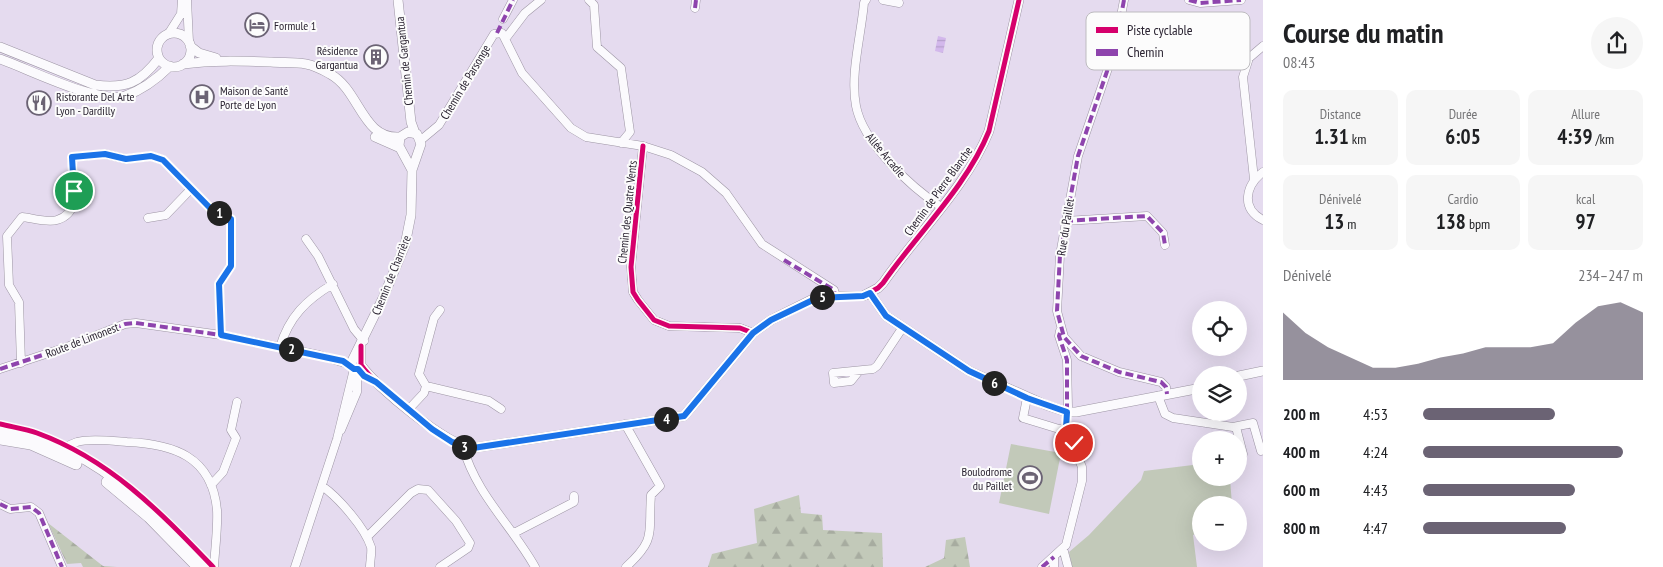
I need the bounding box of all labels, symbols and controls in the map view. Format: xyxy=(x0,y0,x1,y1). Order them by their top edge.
hotel icon: Formule 1 xyxy=(244,12,270,38)
legend xyxy=(1086,12,1250,70)
text: Course du matin xyxy=(1283,14,1444,51)
street label: Chemin de Gargantua xyxy=(392,16,416,106)
button: share xyxy=(1591,17,1643,69)
place label: Formule 1 xyxy=(274,18,316,33)
text: Piste cyclable xyxy=(1127,21,1193,39)
street label: Chemin de Parsonge xyxy=(437,42,493,122)
place label: Résidence Gargantua xyxy=(315,43,358,72)
text: Chemin xyxy=(1127,43,1164,61)
building icon: Résidence Gargantua xyxy=(363,44,389,70)
text: 08:43 xyxy=(1283,52,1315,72)
place label: Maison de Santé Porte de Lyon xyxy=(220,83,288,112)
hospital icon: Maison de Santé Porte de Lyon xyxy=(189,84,215,110)
place label: Ristorante Del Arte Lyon - Dardilly xyxy=(56,89,135,118)
restaurant icon: Ristorante Del Arte Lyon - Dardilly xyxy=(26,90,52,116)
text: Distance xyxy=(1320,105,1361,123)
text: Durée xyxy=(1449,105,1477,123)
text: Allure xyxy=(1571,105,1600,123)
text: 1.31 xyxy=(1314,123,1349,150)
text: 6:05 xyxy=(1445,123,1481,150)
text: 4:39 xyxy=(1557,123,1593,150)
street label: Allée Arcadie xyxy=(863,129,909,181)
text: km xyxy=(1349,130,1366,148)
text: /km xyxy=(1593,130,1614,148)
street label: Chemin de Pierre Blanche xyxy=(901,143,975,239)
street label: Chemin des Quatre Vents xyxy=(614,160,640,264)
pin xyxy=(53,170,95,212)
icon: arrive xyxy=(60,177,88,205)
text: Dénivelé xyxy=(1319,190,1362,208)
text: Cardio xyxy=(1448,190,1478,208)
text: kcal xyxy=(1576,190,1595,208)
street label: Rue du Paillet xyxy=(1053,197,1077,257)
pin: 1 xyxy=(206,200,232,226)
text: 1 xyxy=(216,204,223,222)
text: 13 xyxy=(1324,208,1344,235)
text: 138 xyxy=(1436,208,1466,235)
text: 97 xyxy=(1576,208,1596,235)
text: m xyxy=(1344,215,1356,233)
text: bpm xyxy=(1466,215,1490,233)
street label: Chemin de Charrière xyxy=(368,233,414,317)
text: Dénivelé xyxy=(1283,265,1332,285)
text: 234–247 m xyxy=(1578,265,1643,285)
pin: 5 xyxy=(810,284,834,310)
text: 5 xyxy=(819,288,826,306)
map controls xyxy=(1192,301,1247,551)
button: locate xyxy=(1192,301,1247,356)
street label: Route de Limonest xyxy=(43,319,121,361)
pin: 2 xyxy=(278,336,304,362)
text: 2 xyxy=(288,340,295,358)
button: layers xyxy=(1192,366,1247,421)
pin: 6 xyxy=(982,370,1006,396)
text: 6 xyxy=(991,374,998,392)
text: 200 m xyxy=(1283,404,1320,424)
text: 4:53 xyxy=(1363,404,1388,424)
pin: 4 xyxy=(654,406,678,432)
text: 4 xyxy=(663,410,670,428)
pin xyxy=(1053,422,1095,464)
icon: check xyxy=(1060,429,1088,457)
button: + xyxy=(1192,431,1247,486)
pin: 3 xyxy=(452,434,476,460)
text: 3 xyxy=(461,438,468,456)
text: 400 m xyxy=(1283,442,1320,462)
text: 4:24 xyxy=(1363,442,1388,462)
place label: Boulodrome du Paillet xyxy=(962,464,1013,493)
sports icon: Boulodrome du Paillet xyxy=(1017,465,1043,491)
text: 600 m xyxy=(1283,480,1320,500)
text: 4:43 xyxy=(1363,480,1388,500)
button: − xyxy=(1192,496,1247,551)
text: 800 m xyxy=(1283,518,1320,538)
text: 4:47 xyxy=(1363,518,1388,538)

